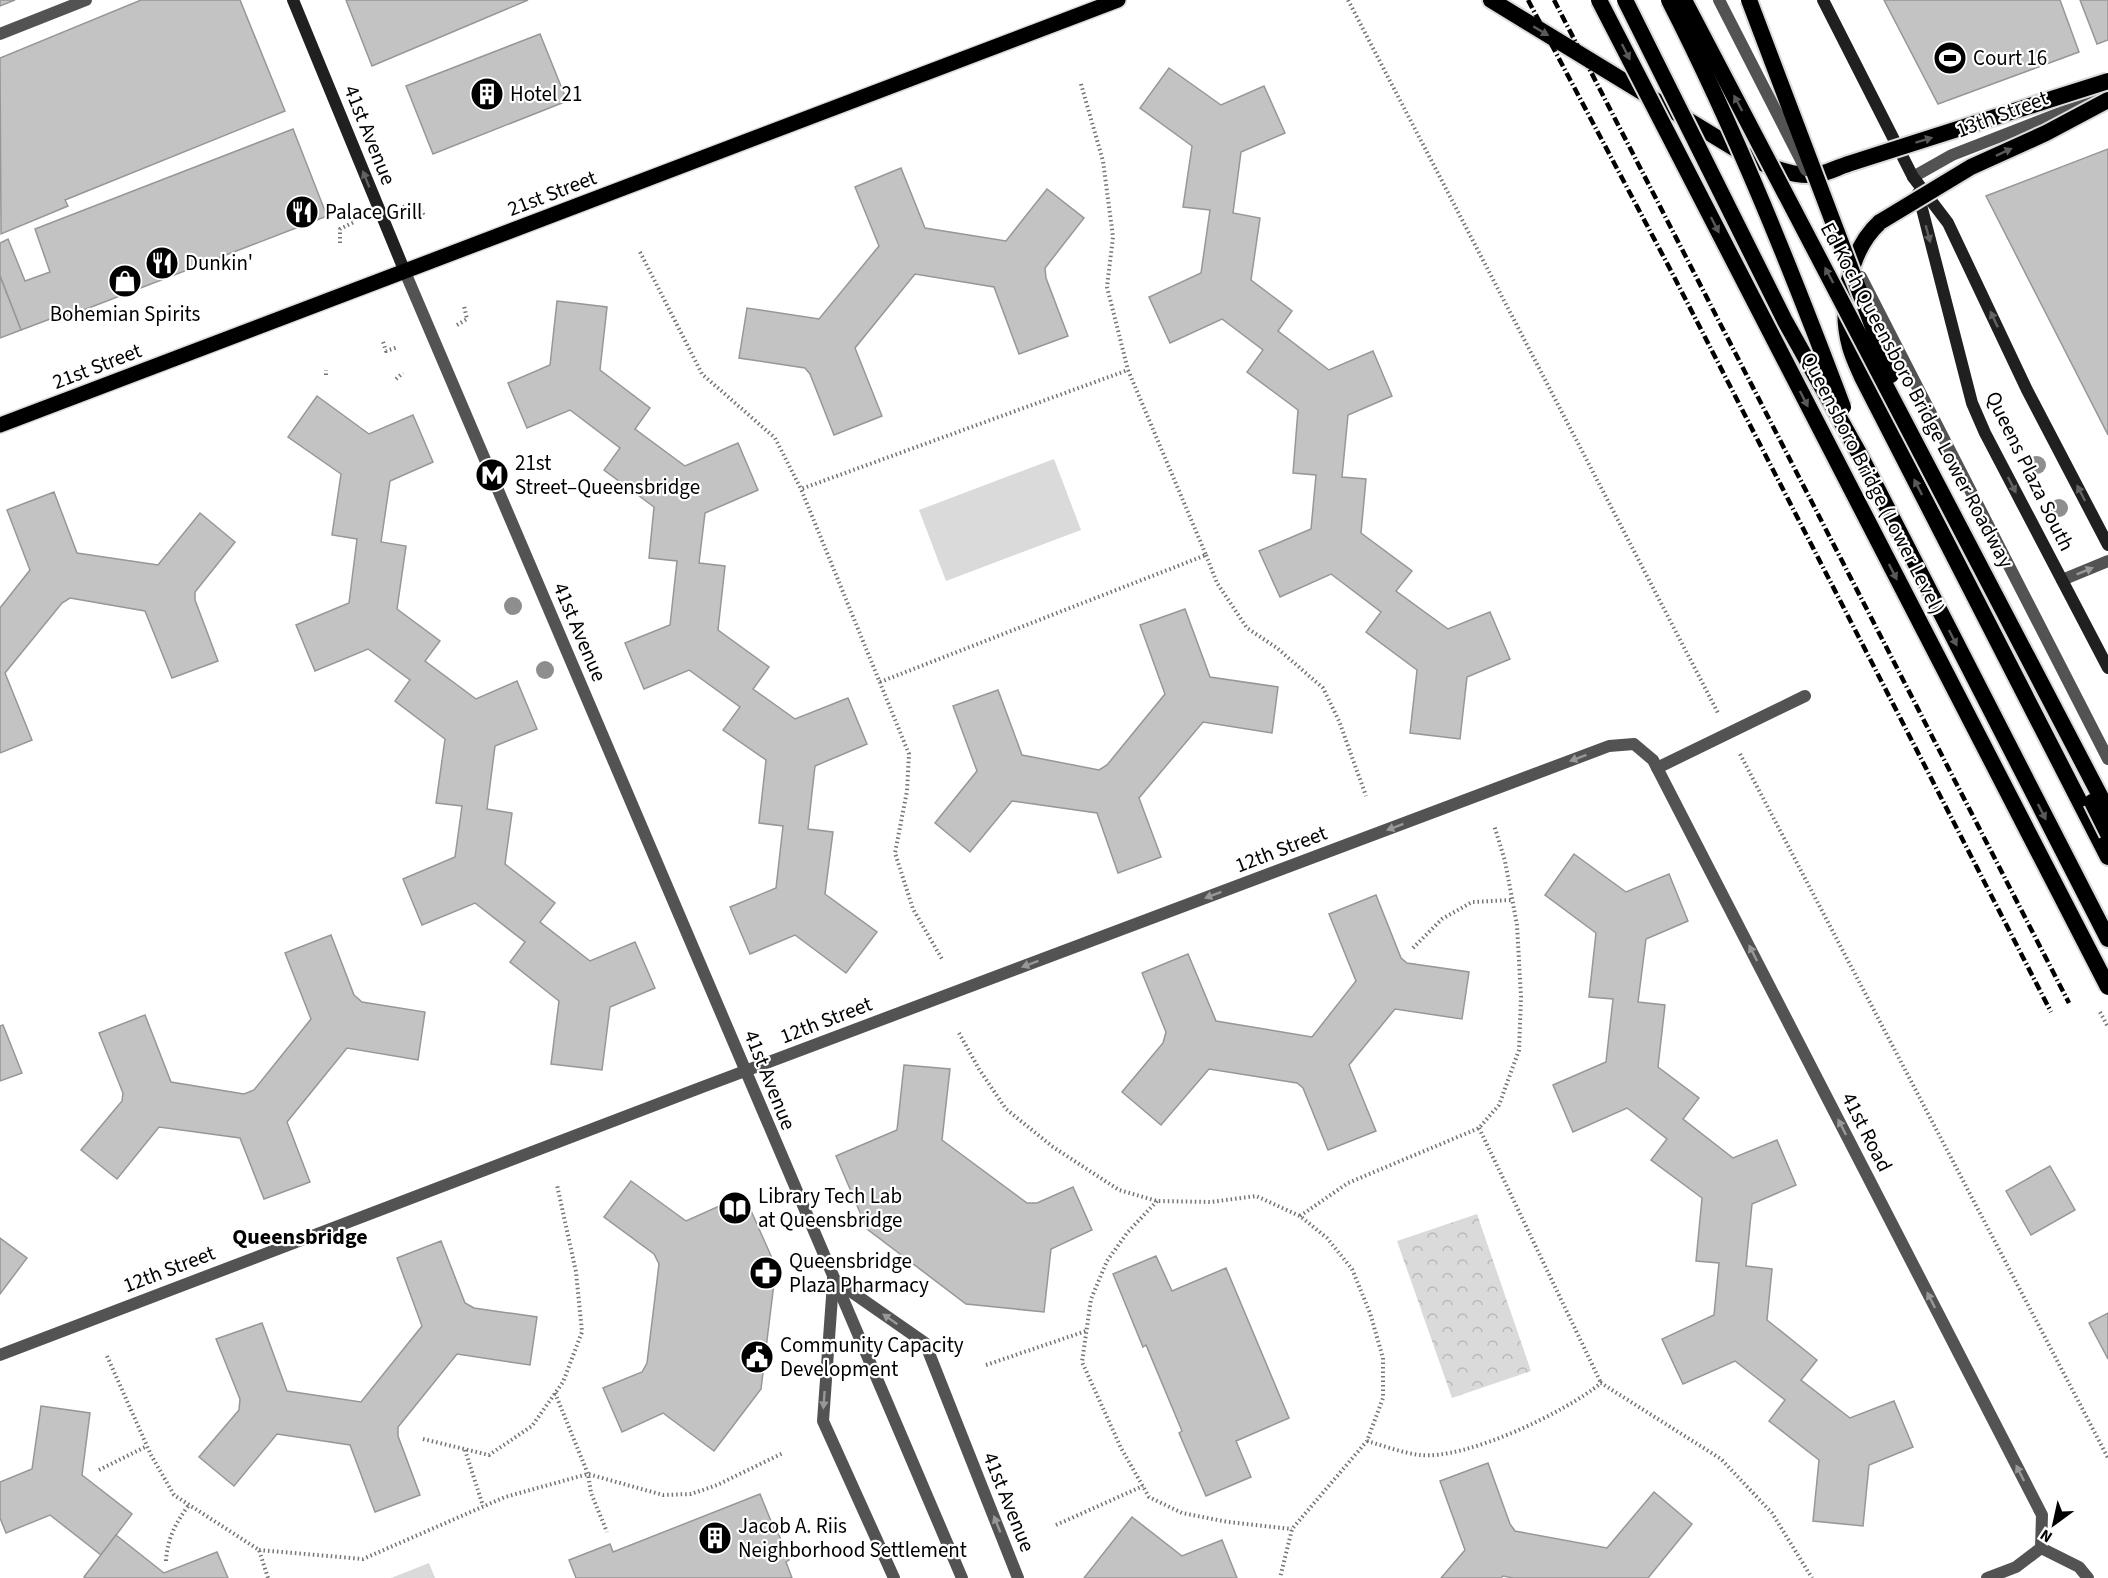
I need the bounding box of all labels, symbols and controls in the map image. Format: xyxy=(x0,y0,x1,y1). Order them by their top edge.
one-way arrow xyxy=(1533,25,1549,36)
sports icon: Court 16 xyxy=(1932,40,1968,76)
one-way arrow xyxy=(1620,43,1630,61)
place label: Court 16 xyxy=(1973,43,2047,73)
building icon: Hotel 21 xyxy=(469,76,505,112)
place label: Hotel 21 xyxy=(510,79,582,109)
street label: 41st Avenue xyxy=(336,81,404,189)
street label: 13th Street xyxy=(1952,83,2052,145)
one-way arrow xyxy=(1733,94,1743,111)
one-way arrow xyxy=(1915,135,1933,144)
one-way arrow xyxy=(1995,147,2012,156)
street label: 21st Street xyxy=(503,162,601,224)
one-way arrow xyxy=(361,170,370,188)
restaurant icon: Palace Grill xyxy=(284,194,320,230)
place label: Palace Grill xyxy=(325,197,422,227)
one-way arrow xyxy=(1710,217,1720,234)
street label: Ed Koch Queensboro Bridge Lower Roadway xyxy=(1813,217,2021,573)
one-way arrow xyxy=(1924,225,1934,243)
restaurant icon: Dunkin' xyxy=(144,245,180,281)
place label: Dunkin' xyxy=(185,248,253,278)
shop icon: Bohemian Spirits xyxy=(107,263,143,299)
one-way arrow xyxy=(1824,267,1834,284)
place label: Bohemian Spirits xyxy=(50,299,200,329)
one-way arrow xyxy=(1989,310,1998,327)
street label: 21st Street xyxy=(48,335,146,397)
street label: Queensboro Bridge (Lower Level) xyxy=(1794,347,1952,619)
street label: Queens Plaza South xyxy=(1978,386,2082,556)
one-way arrow xyxy=(1799,390,1809,407)
place label: 21st Street–Queensbridge xyxy=(515,448,700,502)
metro station icon: 21st Street–Queensbridge xyxy=(474,457,510,493)
one-way arrow xyxy=(2007,476,2017,494)
one-way arrow xyxy=(1914,478,1923,495)
one-way arrow xyxy=(2076,484,2086,501)
one-way arrow xyxy=(1888,563,1898,581)
one-way arrow xyxy=(2076,566,2094,575)
street label: 41st Avenue xyxy=(546,578,614,686)
one-way arrow xyxy=(1948,630,1958,647)
one-way arrow xyxy=(1569,753,1587,763)
one-way arrow xyxy=(2038,803,2047,820)
street label: 12th Street xyxy=(1231,818,1331,880)
one-way arrow xyxy=(1386,822,1404,832)
one-way arrow xyxy=(1204,891,1222,901)
one-way arrow xyxy=(1748,945,1757,962)
one-way arrow xyxy=(1021,960,1039,969)
street label: 12th Street xyxy=(776,989,876,1051)
street label: 41st Avenue xyxy=(736,1026,804,1134)
street label: 41st Road xyxy=(1834,1087,1900,1177)
one-way arrow xyxy=(1837,1118,1847,1135)
place label: Library Tech Lab at Queensbridge xyxy=(758,1181,903,1235)
library icon: Library Tech Lab at Queensbridge xyxy=(717,1190,753,1226)
district label: Queensbridge xyxy=(232,1221,368,1253)
street label: 12th Street xyxy=(119,1238,219,1300)
place label: Queensbridge Plaza Pharmacy xyxy=(789,1246,929,1300)
pharmacy icon: Queensbridge Plaza Pharmacy xyxy=(748,1255,784,1291)
one-way arrow xyxy=(1926,1291,1936,1308)
one-way arrow xyxy=(882,1314,898,1325)
place label: Community Capacity Development xyxy=(780,1330,964,1384)
public building icon: Community Capacity Development xyxy=(739,1339,775,1375)
one-way arrow xyxy=(819,1391,829,1410)
street label: 41st Avenue xyxy=(975,1448,1043,1556)
one-way arrow xyxy=(2015,1465,2025,1482)
north arrow xyxy=(2024,1494,2084,1554)
place label: Jacob A. Riis Neighborhood Settlement xyxy=(738,1511,967,1565)
one-way arrow xyxy=(992,1514,1002,1532)
building icon: Jacob A. Riis Neighborhood Settlement xyxy=(697,1520,733,1556)
text: N xyxy=(2036,1524,2057,1548)

